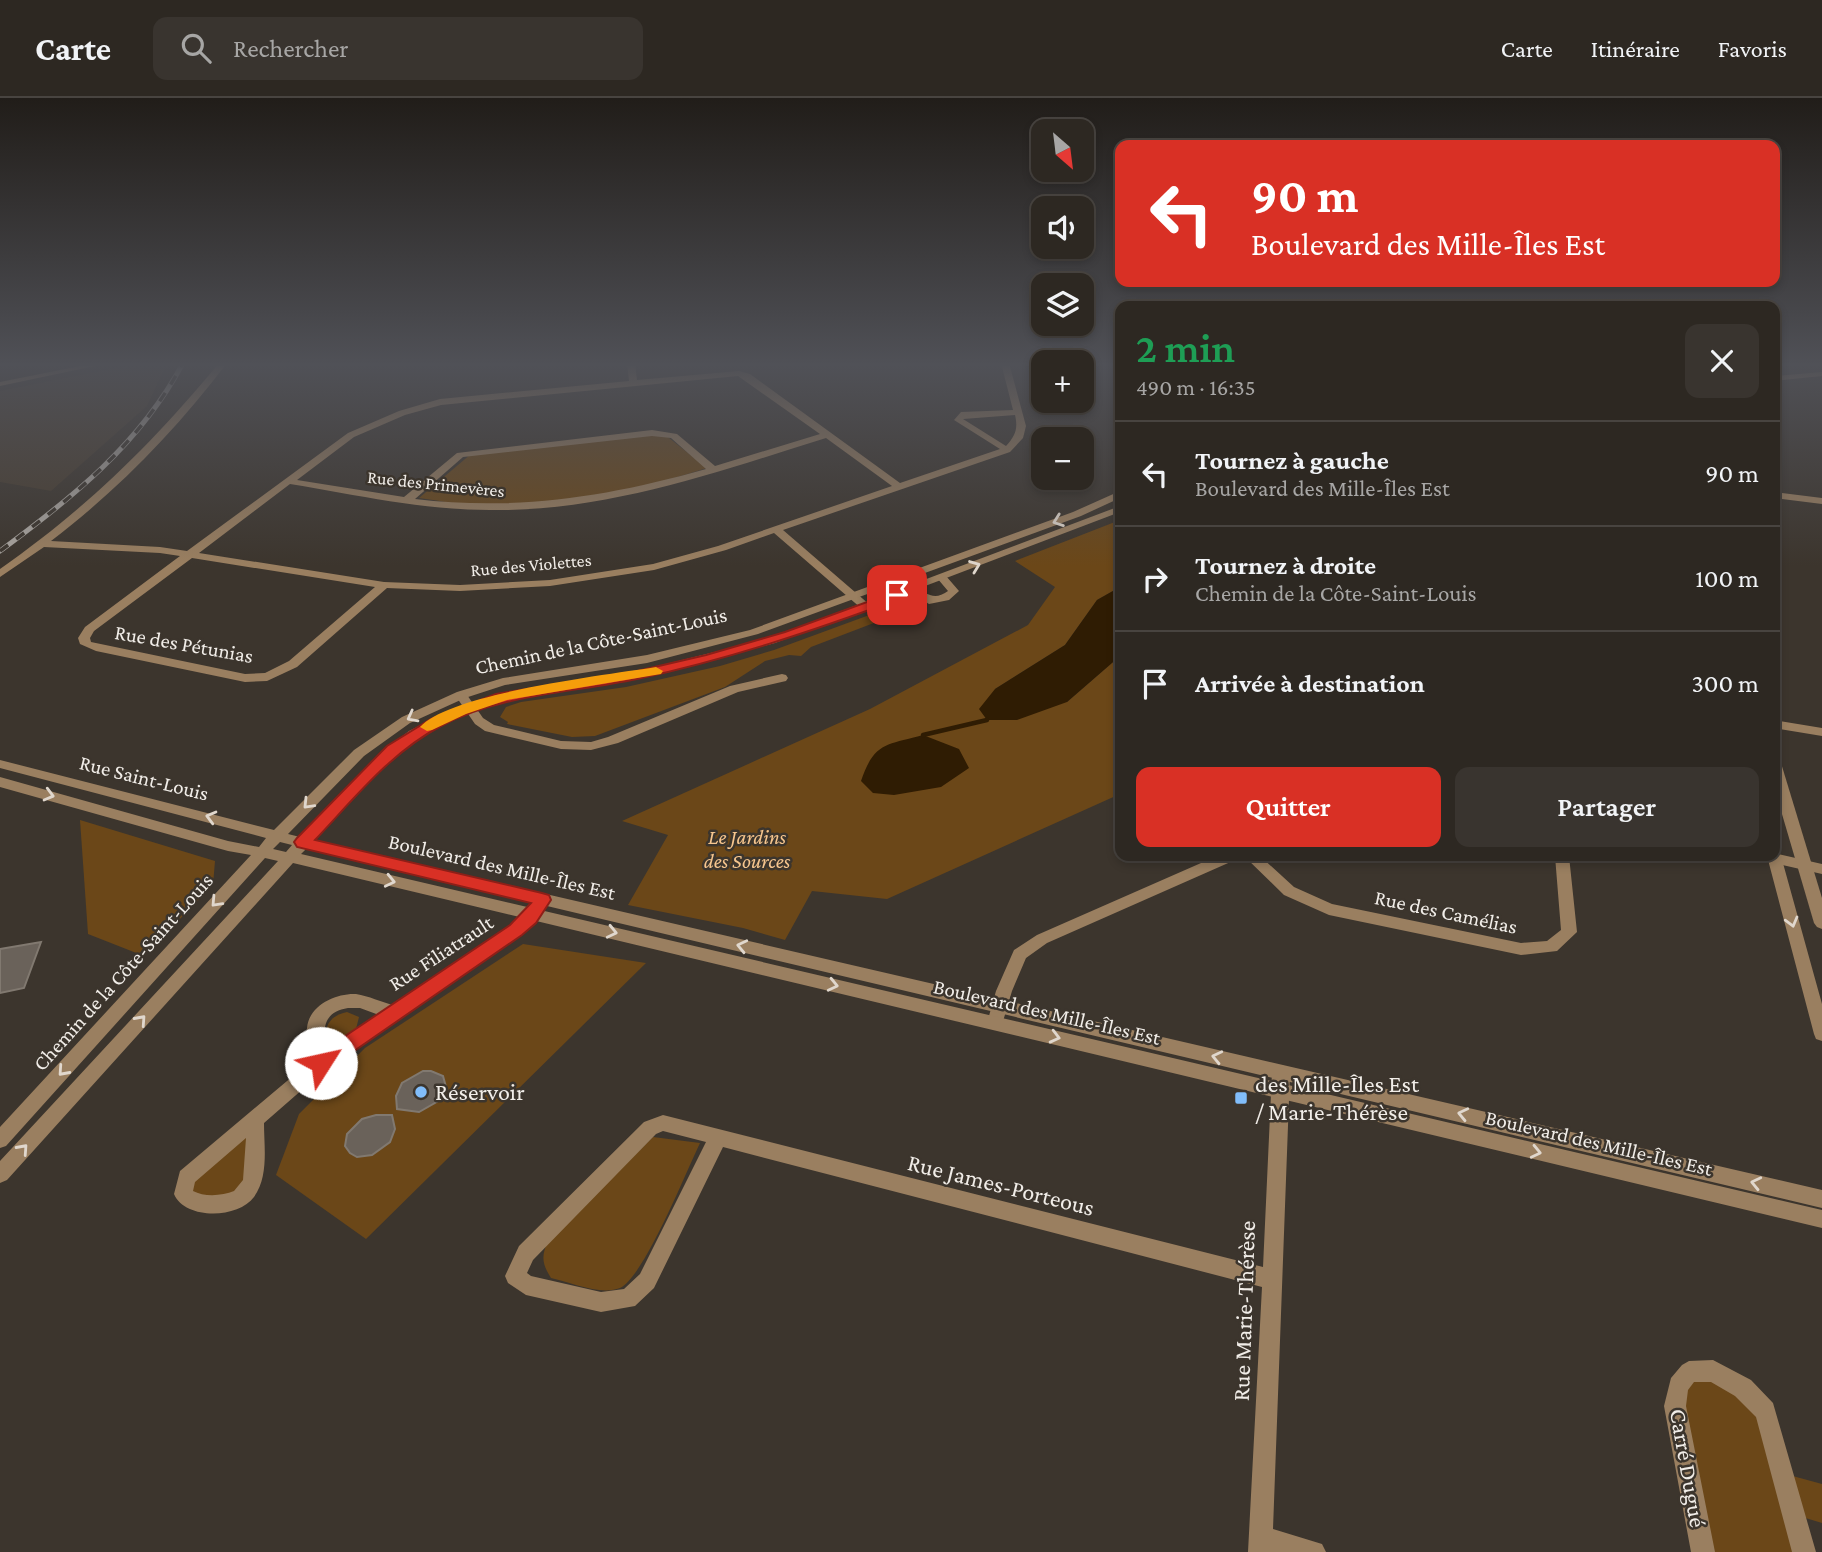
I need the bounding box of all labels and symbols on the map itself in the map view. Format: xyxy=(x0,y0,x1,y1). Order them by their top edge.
north arrow xyxy=(1031,119,1094,182)
street label: Rue des Primevères xyxy=(366,467,506,501)
one-way arrow xyxy=(1052,513,1064,527)
street label: Rue des Violettes xyxy=(470,550,592,580)
one-way arrow xyxy=(969,560,981,574)
pin xyxy=(867,565,927,625)
street label: Chemin de la Côte-Saint-Louis xyxy=(473,603,729,679)
street label: Rue des Pétunias xyxy=(113,620,255,668)
one-way arrow xyxy=(406,709,419,722)
street label: Rue Saint-Louis xyxy=(77,750,211,806)
one-way arrow xyxy=(43,787,55,801)
one-way arrow xyxy=(303,796,316,809)
one-way arrow xyxy=(205,811,217,826)
park label: Le Jardins des Sources xyxy=(704,825,791,873)
street label: Boulevard des Mille-Îles Est xyxy=(386,829,619,905)
street label: Chemin de la Côte-Saint-Louis xyxy=(28,868,218,1076)
one-way arrow xyxy=(384,873,396,887)
street label: Rue des Camélias xyxy=(1372,885,1520,939)
one-way arrow xyxy=(211,894,224,907)
street label: Rue Filiatrault xyxy=(384,910,499,996)
one-way arrow xyxy=(1783,915,1798,927)
one-way arrow xyxy=(606,924,618,938)
one-way arrow xyxy=(736,940,748,954)
street label: Boulevard des Mille-Îles Est xyxy=(931,974,1164,1050)
one-way arrow xyxy=(827,977,839,991)
one-way arrow xyxy=(133,1015,145,1028)
position arrow xyxy=(284,1026,358,1100)
one-way arrow xyxy=(1049,1029,1061,1044)
one-way arrow xyxy=(1211,1050,1223,1065)
one-way arrow xyxy=(59,1063,71,1076)
place label: des Mille-Îles Est / Marie-Thérèse xyxy=(1255,1070,1420,1125)
place label: Réservoir xyxy=(435,1078,525,1105)
marker: Réservoir xyxy=(413,1084,429,1100)
marker: des Mille-Îles Est / Marie-Thérèse xyxy=(1233,1090,1249,1106)
street label: Boulevard des Mille-Îles Est xyxy=(1483,1105,1716,1181)
one-way arrow xyxy=(1457,1108,1469,1123)
one-way arrow xyxy=(14,1144,27,1157)
one-way arrow xyxy=(1530,1144,1542,1158)
street label: Rue James-Porteous xyxy=(905,1148,1097,1221)
one-way arrow xyxy=(1750,1177,1762,1191)
street label: Rue Marie-Thérèse xyxy=(1227,1220,1260,1402)
street label: Carré Dugué xyxy=(1665,1406,1712,1530)

